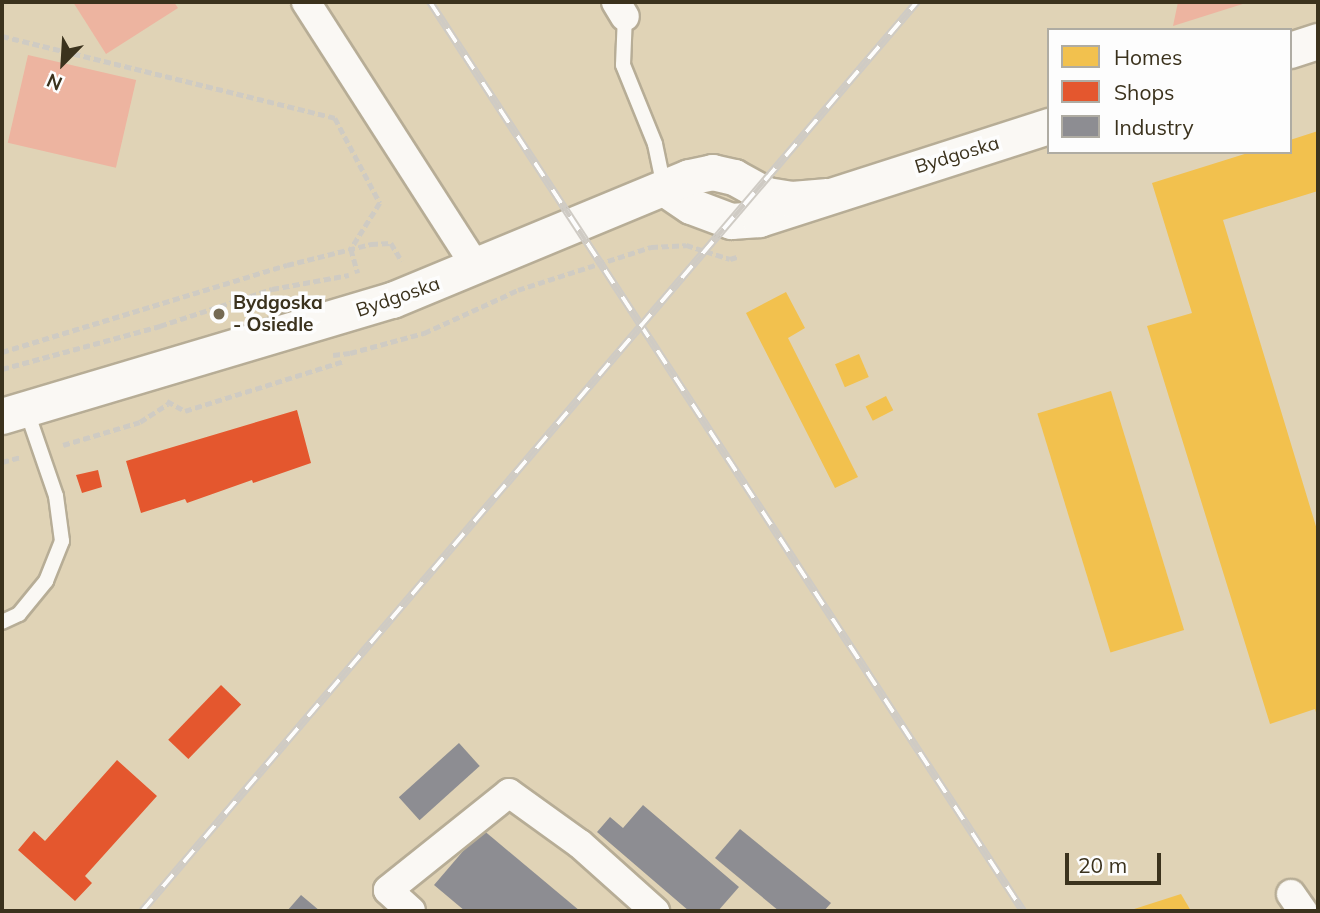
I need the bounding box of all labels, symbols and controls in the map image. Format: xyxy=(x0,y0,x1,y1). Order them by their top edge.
north arrow xyxy=(28,28,98,98)
legend xyxy=(1047,28,1292,154)
text: Homes xyxy=(1114,44,1182,70)
text: N xyxy=(43,68,66,96)
text: Shops xyxy=(1114,79,1174,105)
text: Industry xyxy=(1114,114,1194,140)
street label: Bydgoska xyxy=(912,131,1002,179)
street label: Bydgoska xyxy=(353,272,443,322)
place label: Bydgoska - Osiedle xyxy=(233,292,323,336)
marker: Bydgoska - Osiedle xyxy=(211,306,227,322)
scale bar xyxy=(1068,839,1164,883)
text: 20 m xyxy=(1078,852,1127,878)

